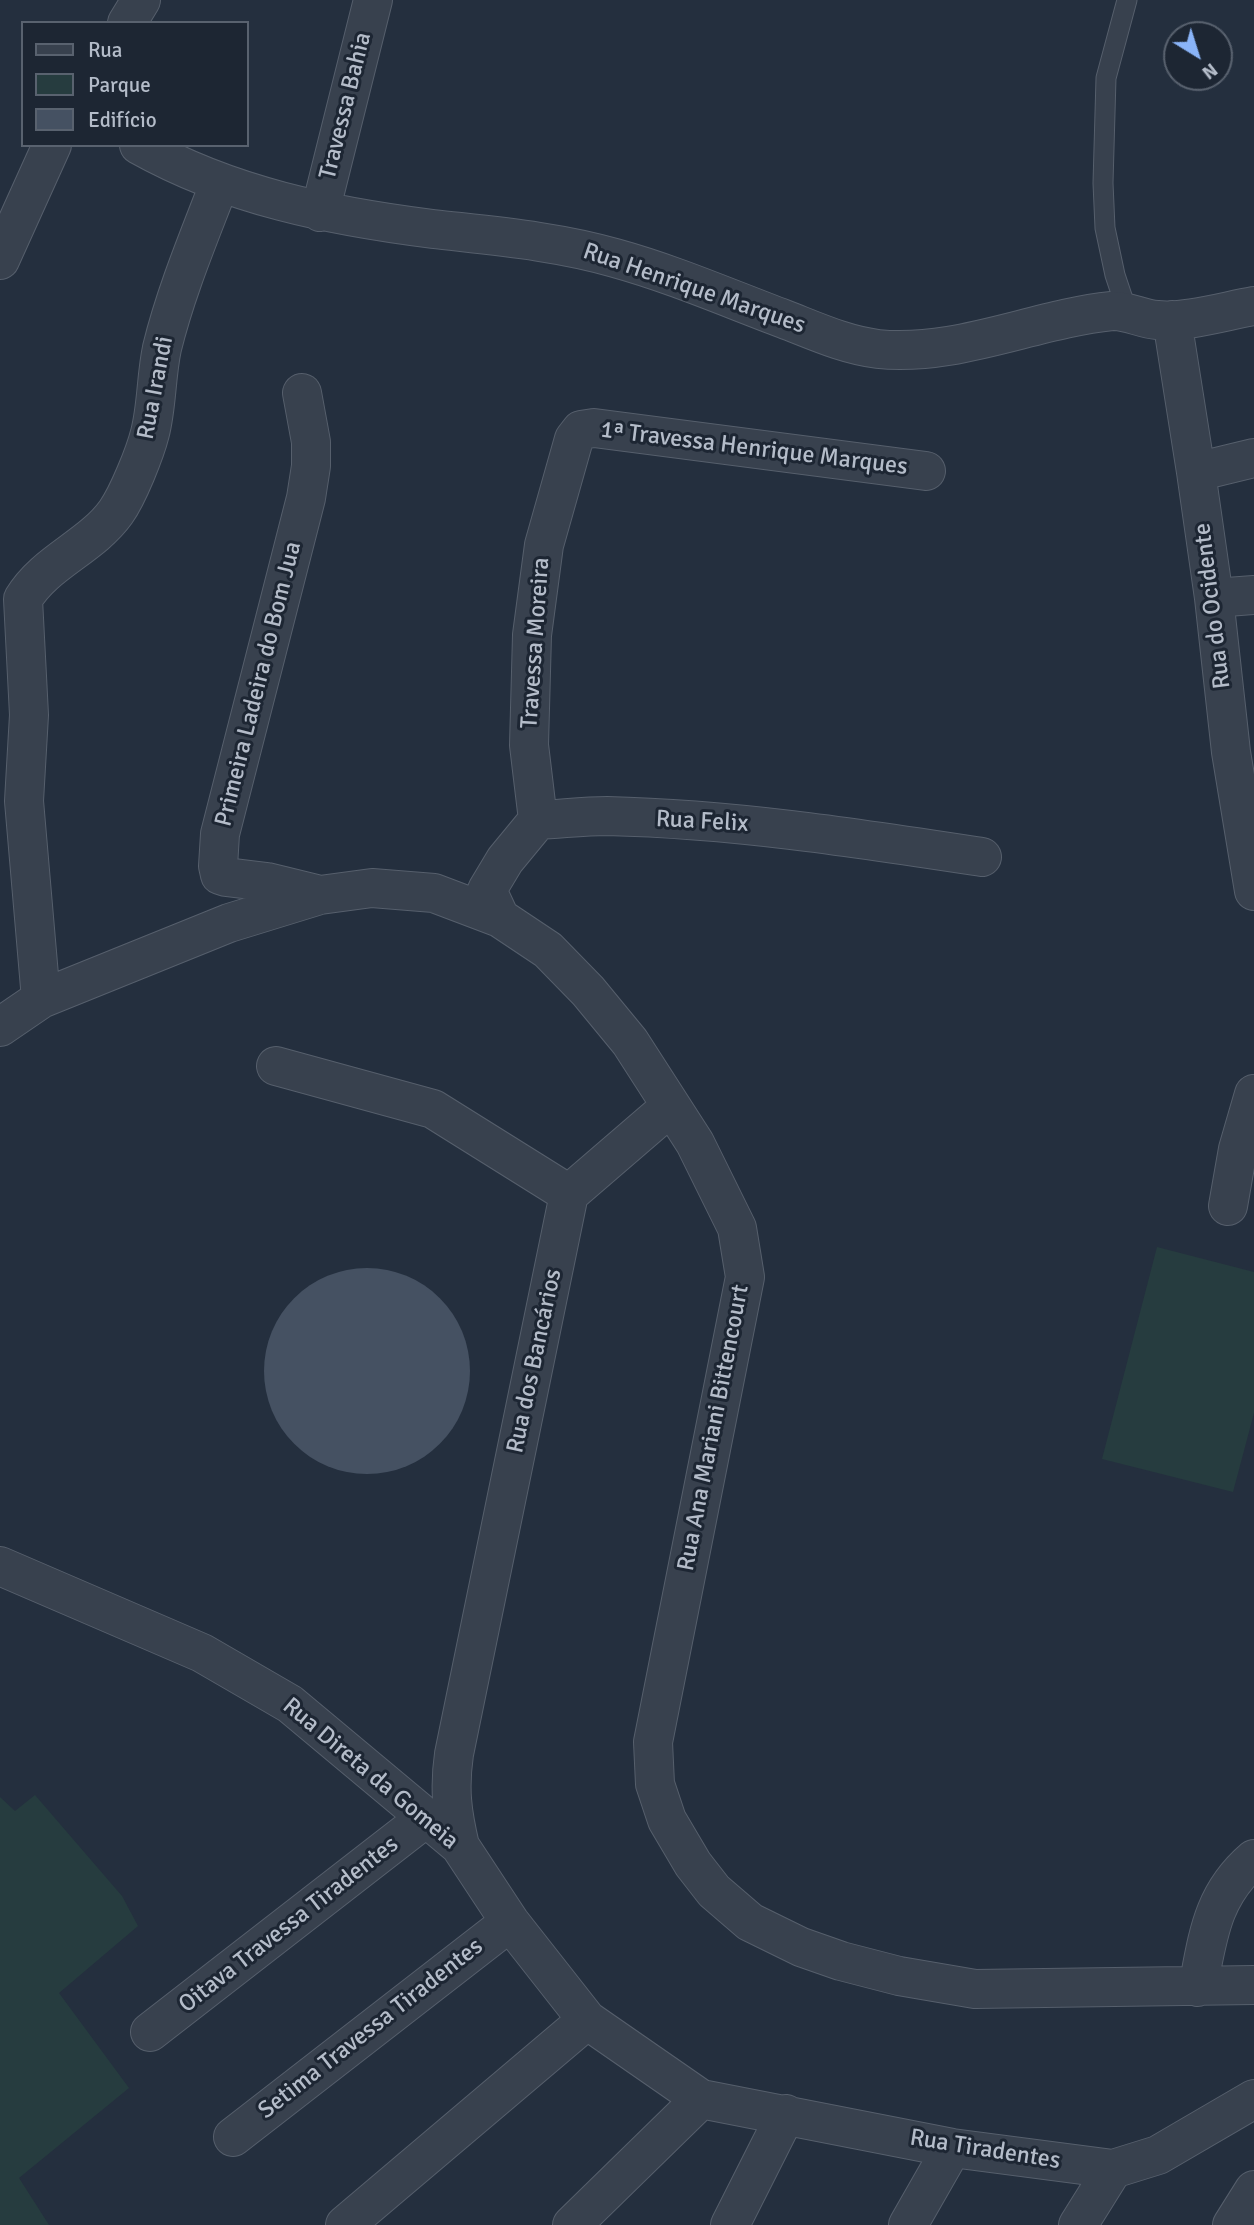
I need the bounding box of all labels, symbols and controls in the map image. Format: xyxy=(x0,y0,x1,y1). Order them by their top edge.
legend xyxy=(21,21,248,147)
north arrow xyxy=(1163,21,1233,91)
street label: Travessa Bahia xyxy=(314,29,378,183)
text: Rua xyxy=(88,37,122,63)
text: N xyxy=(1197,57,1222,84)
text: Parque xyxy=(88,72,151,98)
text: Edifício xyxy=(88,107,157,133)
street label: Rua Henrique Marques xyxy=(579,237,809,341)
street label: Rua Irandi xyxy=(132,334,180,442)
street label: 1ª Travessa Henrique Marques xyxy=(599,416,909,482)
street label: Rua do Ocidente xyxy=(1189,521,1237,691)
street label: Primeira Ladeira do Bom Jua xyxy=(210,539,308,829)
street label: Travessa Moreira xyxy=(516,556,556,730)
street label: Rua Felix xyxy=(655,805,749,839)
street label: Rua dos Bancários xyxy=(501,1266,569,1456)
street label: Rua Ana Mariani Bittencourt xyxy=(672,1282,756,1574)
street label: Rua Direta da Gomeia xyxy=(276,1692,464,1856)
street label: Oitava Travessa Tiradentes xyxy=(174,1830,404,2020)
street label: Setima Travessa Tiradentes xyxy=(253,1932,489,2126)
street label: Rua Tiradentes xyxy=(908,2124,1062,2176)

